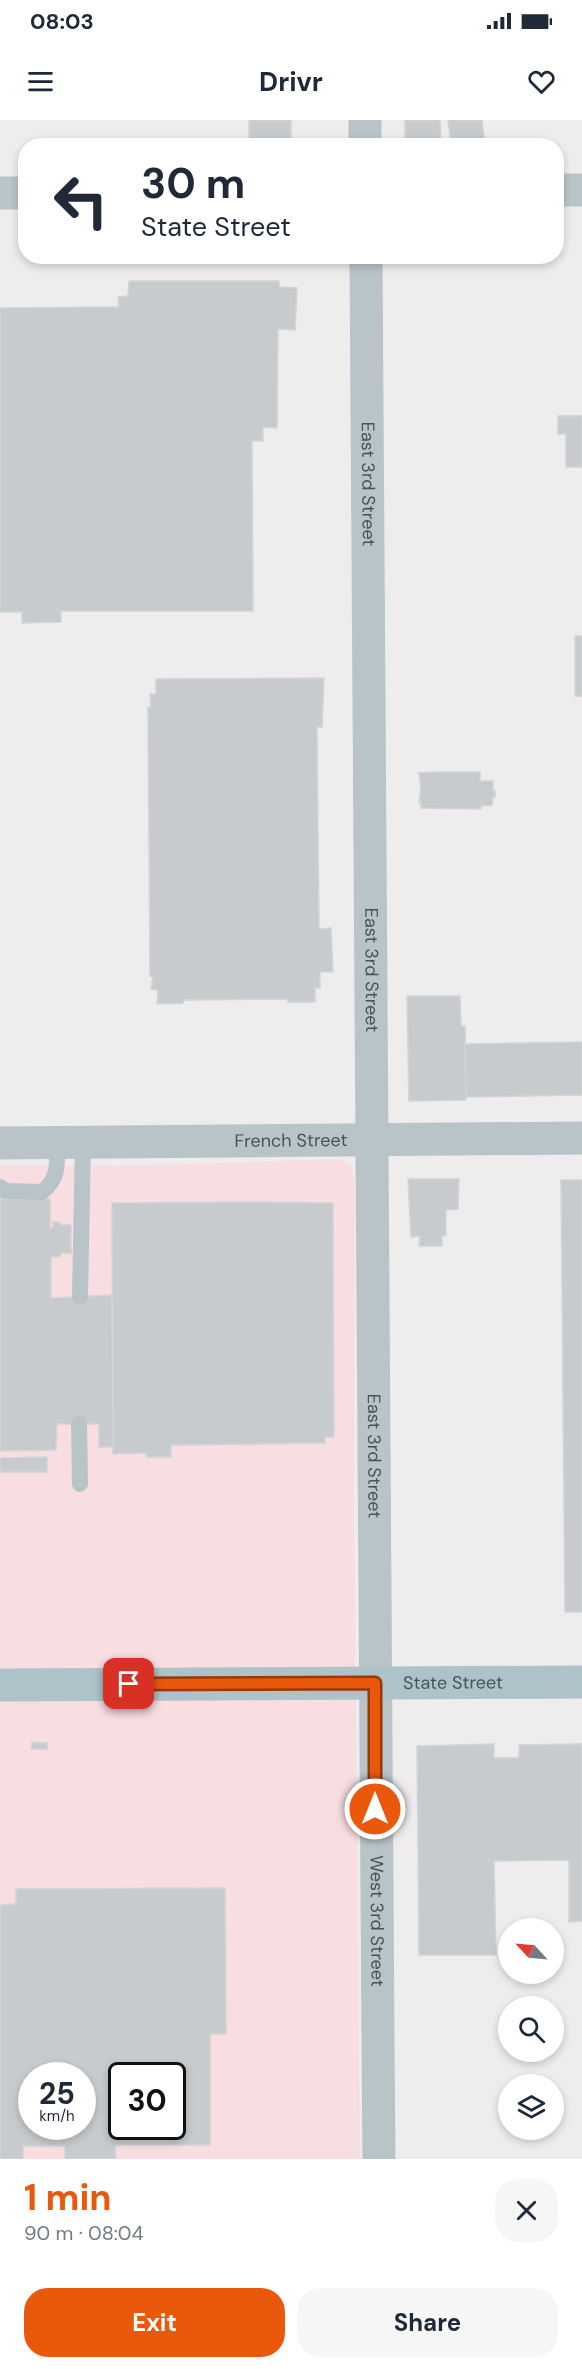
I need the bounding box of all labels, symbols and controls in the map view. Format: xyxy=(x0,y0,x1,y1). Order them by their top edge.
text: 08:03 xyxy=(30,7,94,36)
text: Drivr xyxy=(259,64,323,99)
icon: menu xyxy=(24,65,57,98)
icon: heart xyxy=(525,65,558,98)
text: 30 m xyxy=(141,156,245,211)
icon: left xyxy=(42,162,120,240)
text: State Street xyxy=(141,209,291,244)
street label: East 3rd Street xyxy=(356,422,381,546)
street label: East 3rd Street xyxy=(359,908,384,1032)
street label: French Street xyxy=(234,1128,348,1153)
street label: East 3rd Street xyxy=(362,1394,386,1518)
pin xyxy=(103,1658,154,1709)
icon: arrive xyxy=(112,1667,145,1700)
street label: State Street xyxy=(403,1670,503,1695)
position arrow xyxy=(343,1777,407,1841)
street label: West 3rd Street xyxy=(365,1855,390,1987)
north arrow xyxy=(498,1918,564,1984)
map controls xyxy=(498,1918,564,2140)
button: search xyxy=(498,1996,564,2062)
speed limit sign: 30 xyxy=(108,2062,186,2140)
text: 25 xyxy=(39,2074,75,2113)
button: layers xyxy=(498,2074,564,2140)
text: km/h xyxy=(39,2106,75,2126)
text: 1 min xyxy=(24,2174,112,2221)
button: close xyxy=(495,2179,558,2242)
text: 90 m · 08:04 xyxy=(24,2220,144,2246)
button: Exit xyxy=(24,2288,285,2357)
button: Share xyxy=(297,2288,558,2357)

